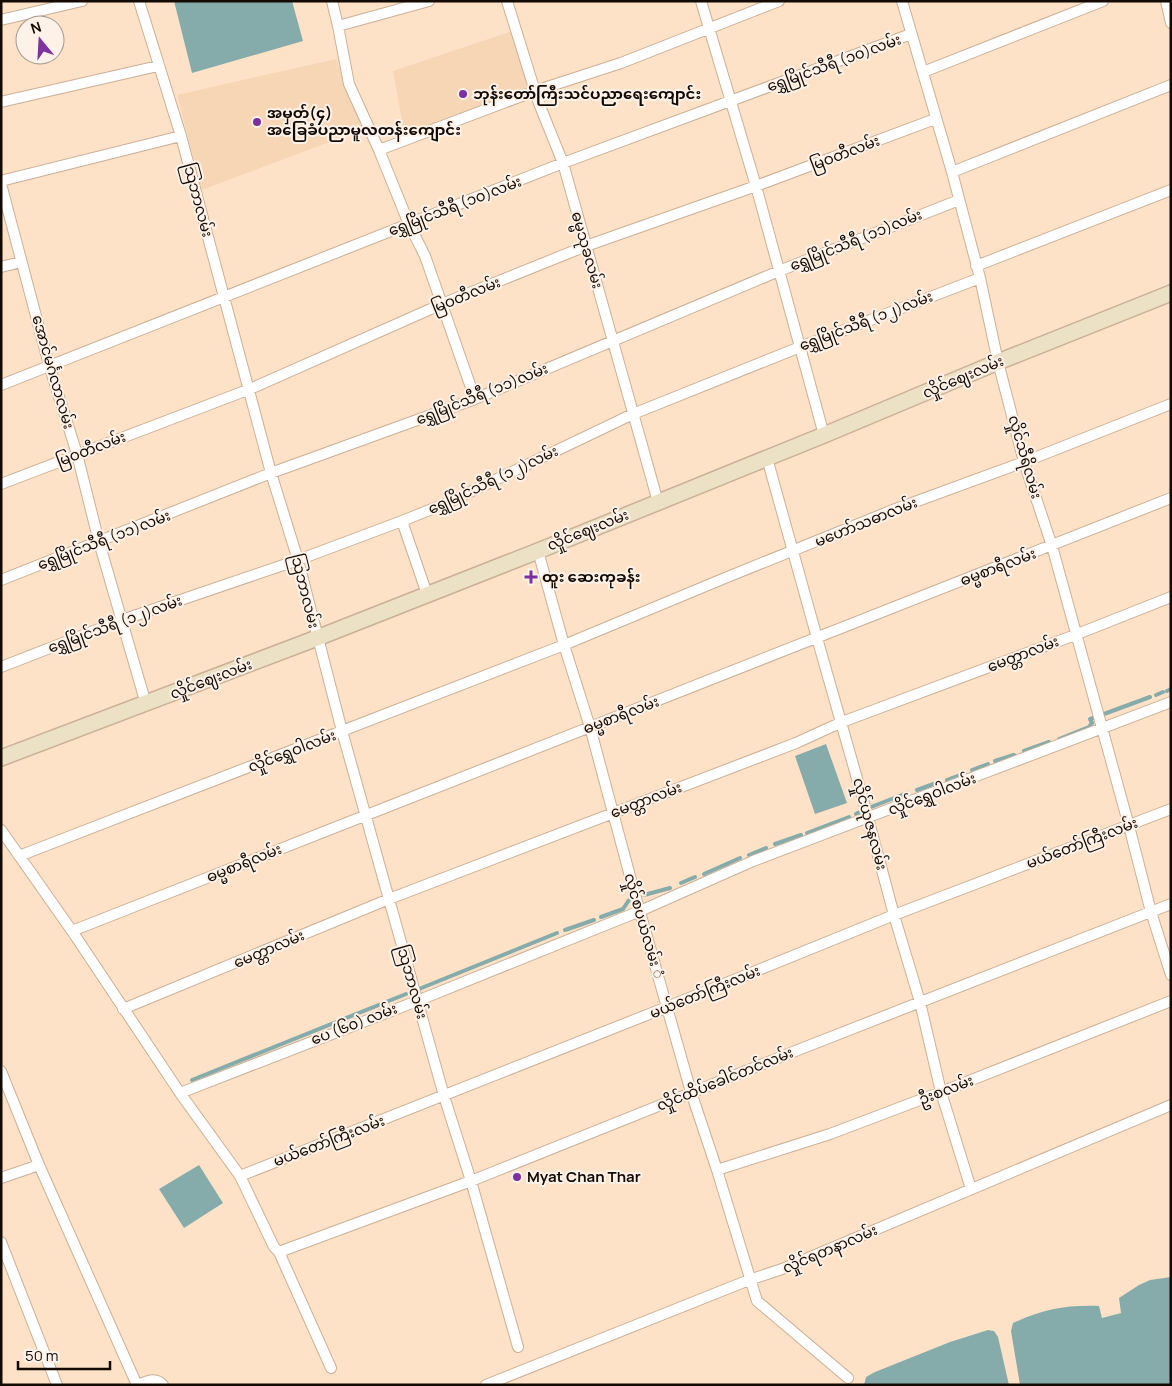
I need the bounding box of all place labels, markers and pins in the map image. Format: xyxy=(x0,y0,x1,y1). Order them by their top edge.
place label: ဘုန်းတော်ကြီးသင်ပညာရေးကျောင်း xyxy=(473,83,701,106)
marker: ဘုန်းတော်ကြီးသင်ပညာရေးကျောင်း xyxy=(457,88,469,100)
place label: အမှတ်(၄) အခြေခံပညာမူလတန်းကျောင်း xyxy=(267,102,461,142)
marker: အမှတ်(၄) အခြေခံပညာမူလတန်းကျောင်း xyxy=(251,116,263,128)
place label: ထူး ဆေးကုခန်း xyxy=(542,566,641,589)
marker: ထူး ဆေးကုခန်း xyxy=(524,570,538,584)
place label: Myat Chan Thar xyxy=(527,1166,641,1187)
marker: Myat Chan Thar xyxy=(511,1171,523,1183)

